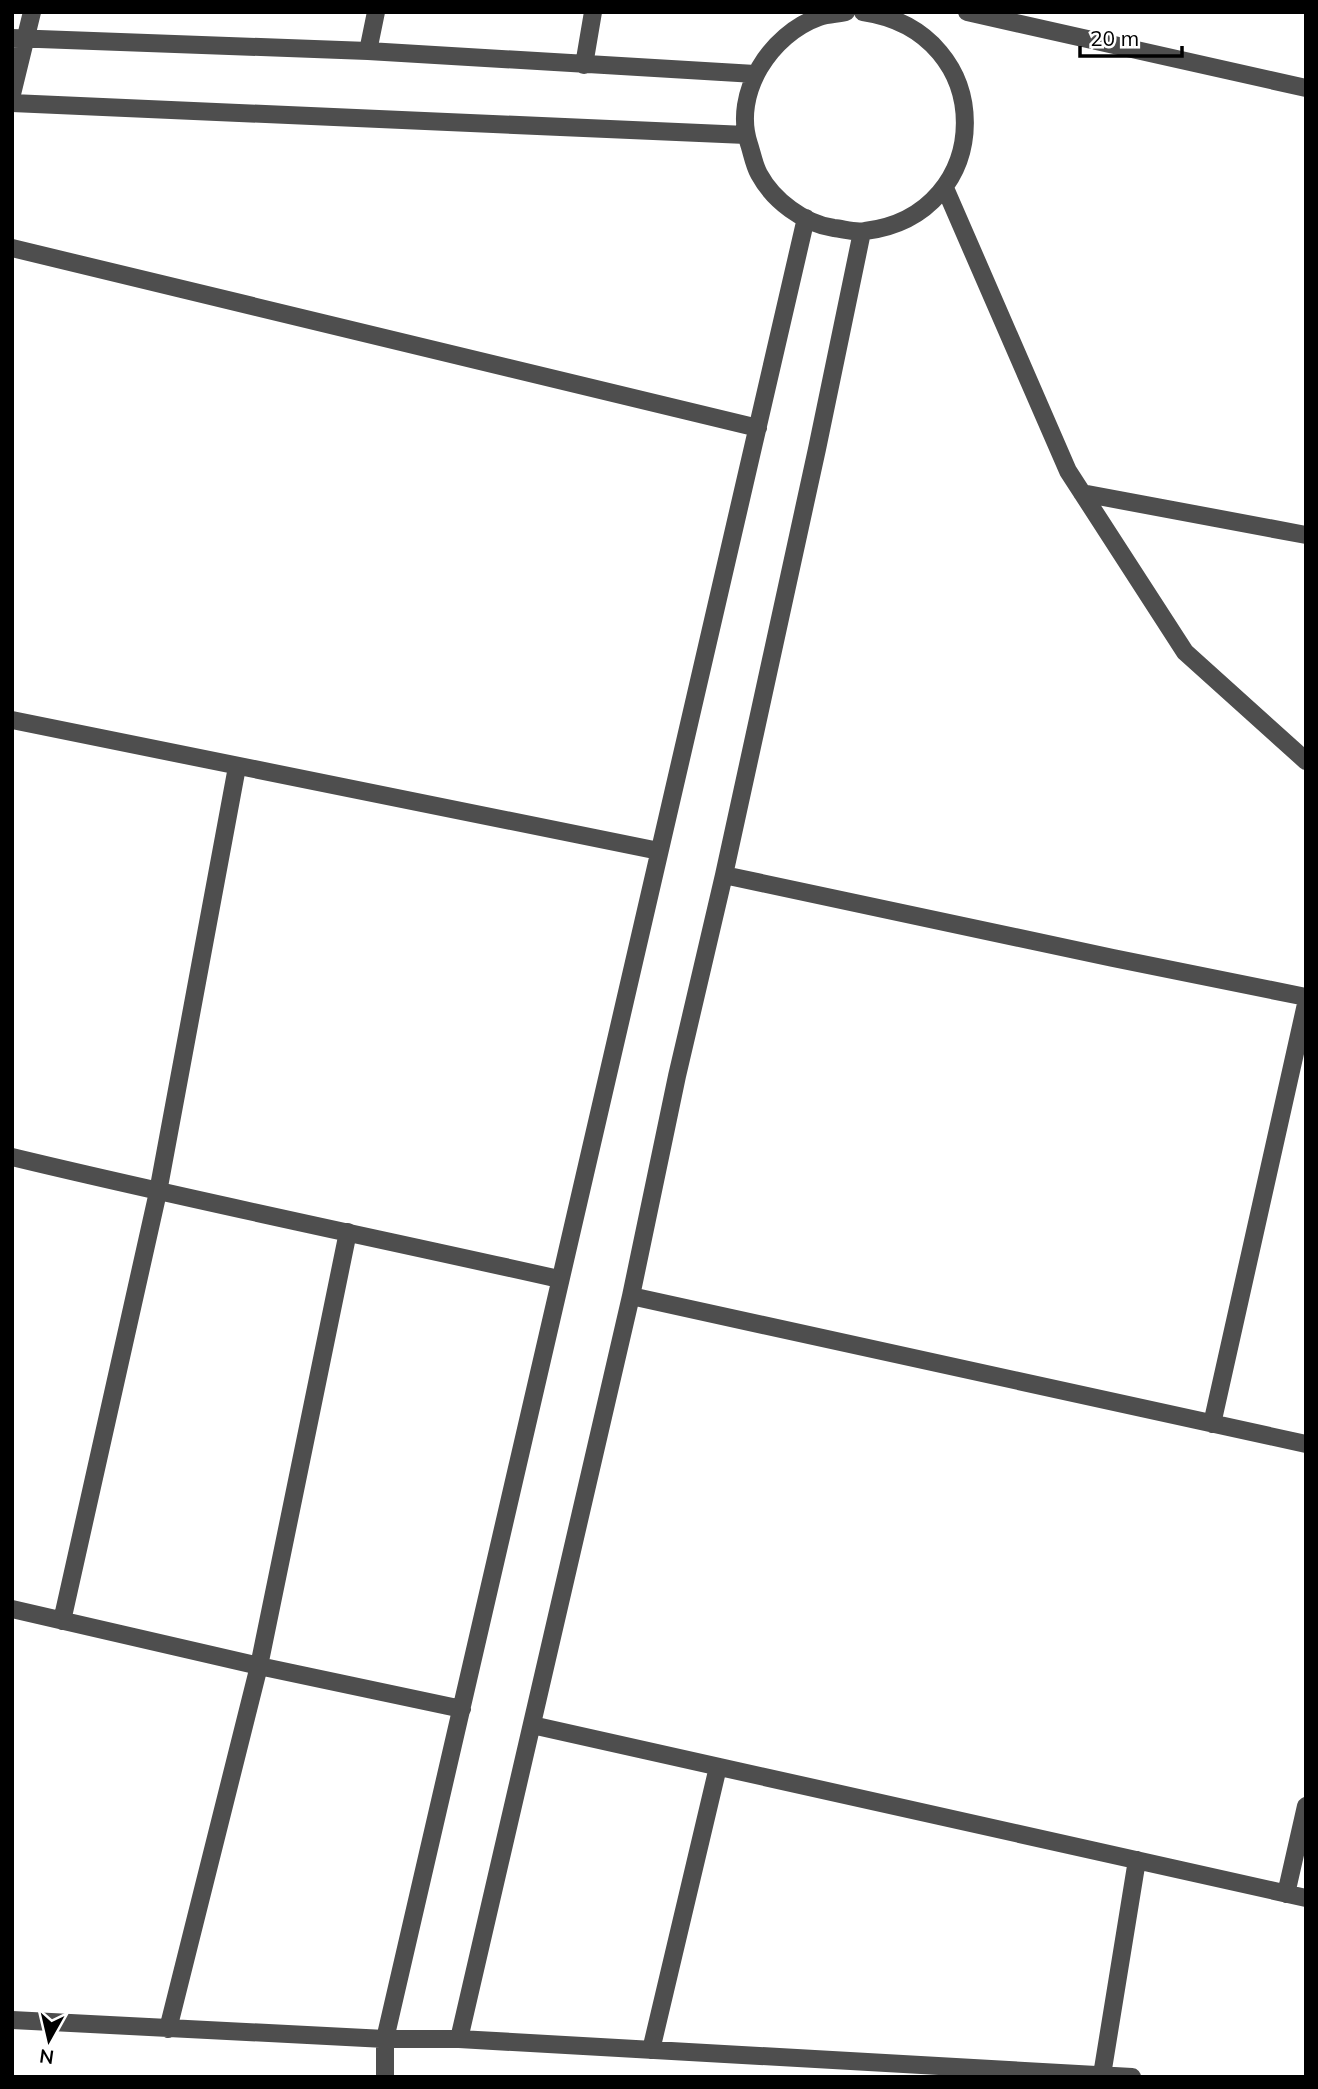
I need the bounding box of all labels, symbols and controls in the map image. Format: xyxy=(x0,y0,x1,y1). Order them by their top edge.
scale bar xyxy=(1080,14,1182,58)
text: 20 m xyxy=(1090,25,1139,51)
north arrow xyxy=(14,2005,84,2075)
text: N xyxy=(38,2044,55,2070)

